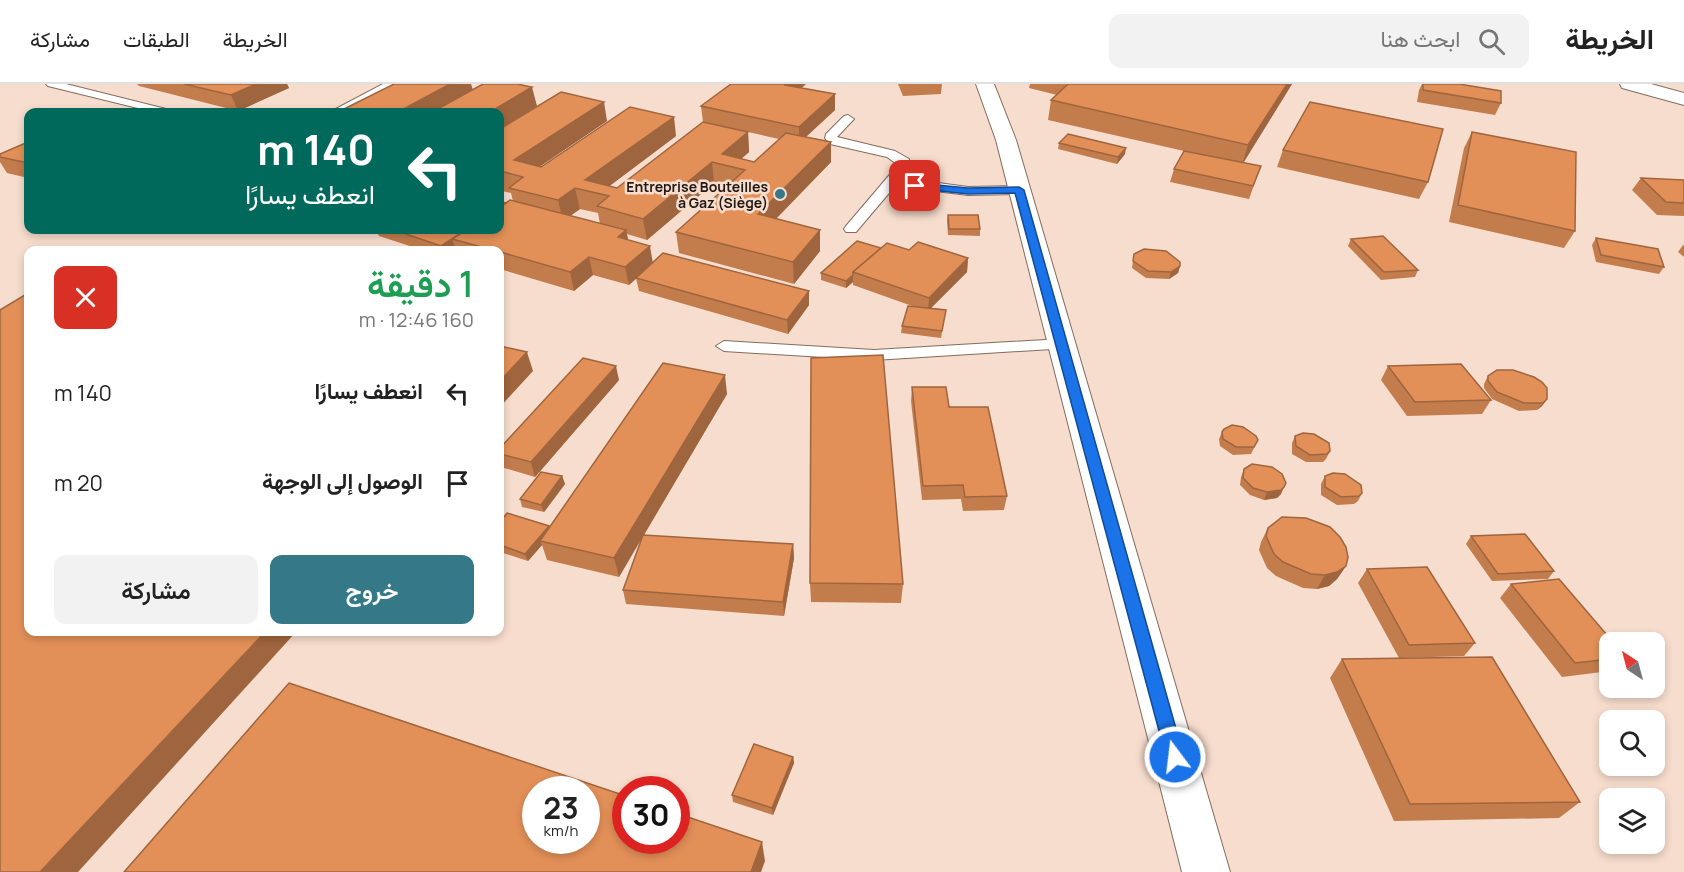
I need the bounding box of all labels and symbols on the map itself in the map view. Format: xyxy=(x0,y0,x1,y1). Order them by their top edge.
pin xyxy=(889,160,940,211)
place label: Entreprise Bouteilles à Gaz (Siège) xyxy=(626,177,768,212)
marker: Entreprise Bouteilles à Gaz (Siège) xyxy=(773,187,787,201)
north arrow xyxy=(1599,632,1665,698)
position arrow xyxy=(1143,725,1207,789)
speed limit sign: 30 xyxy=(612,776,690,854)

